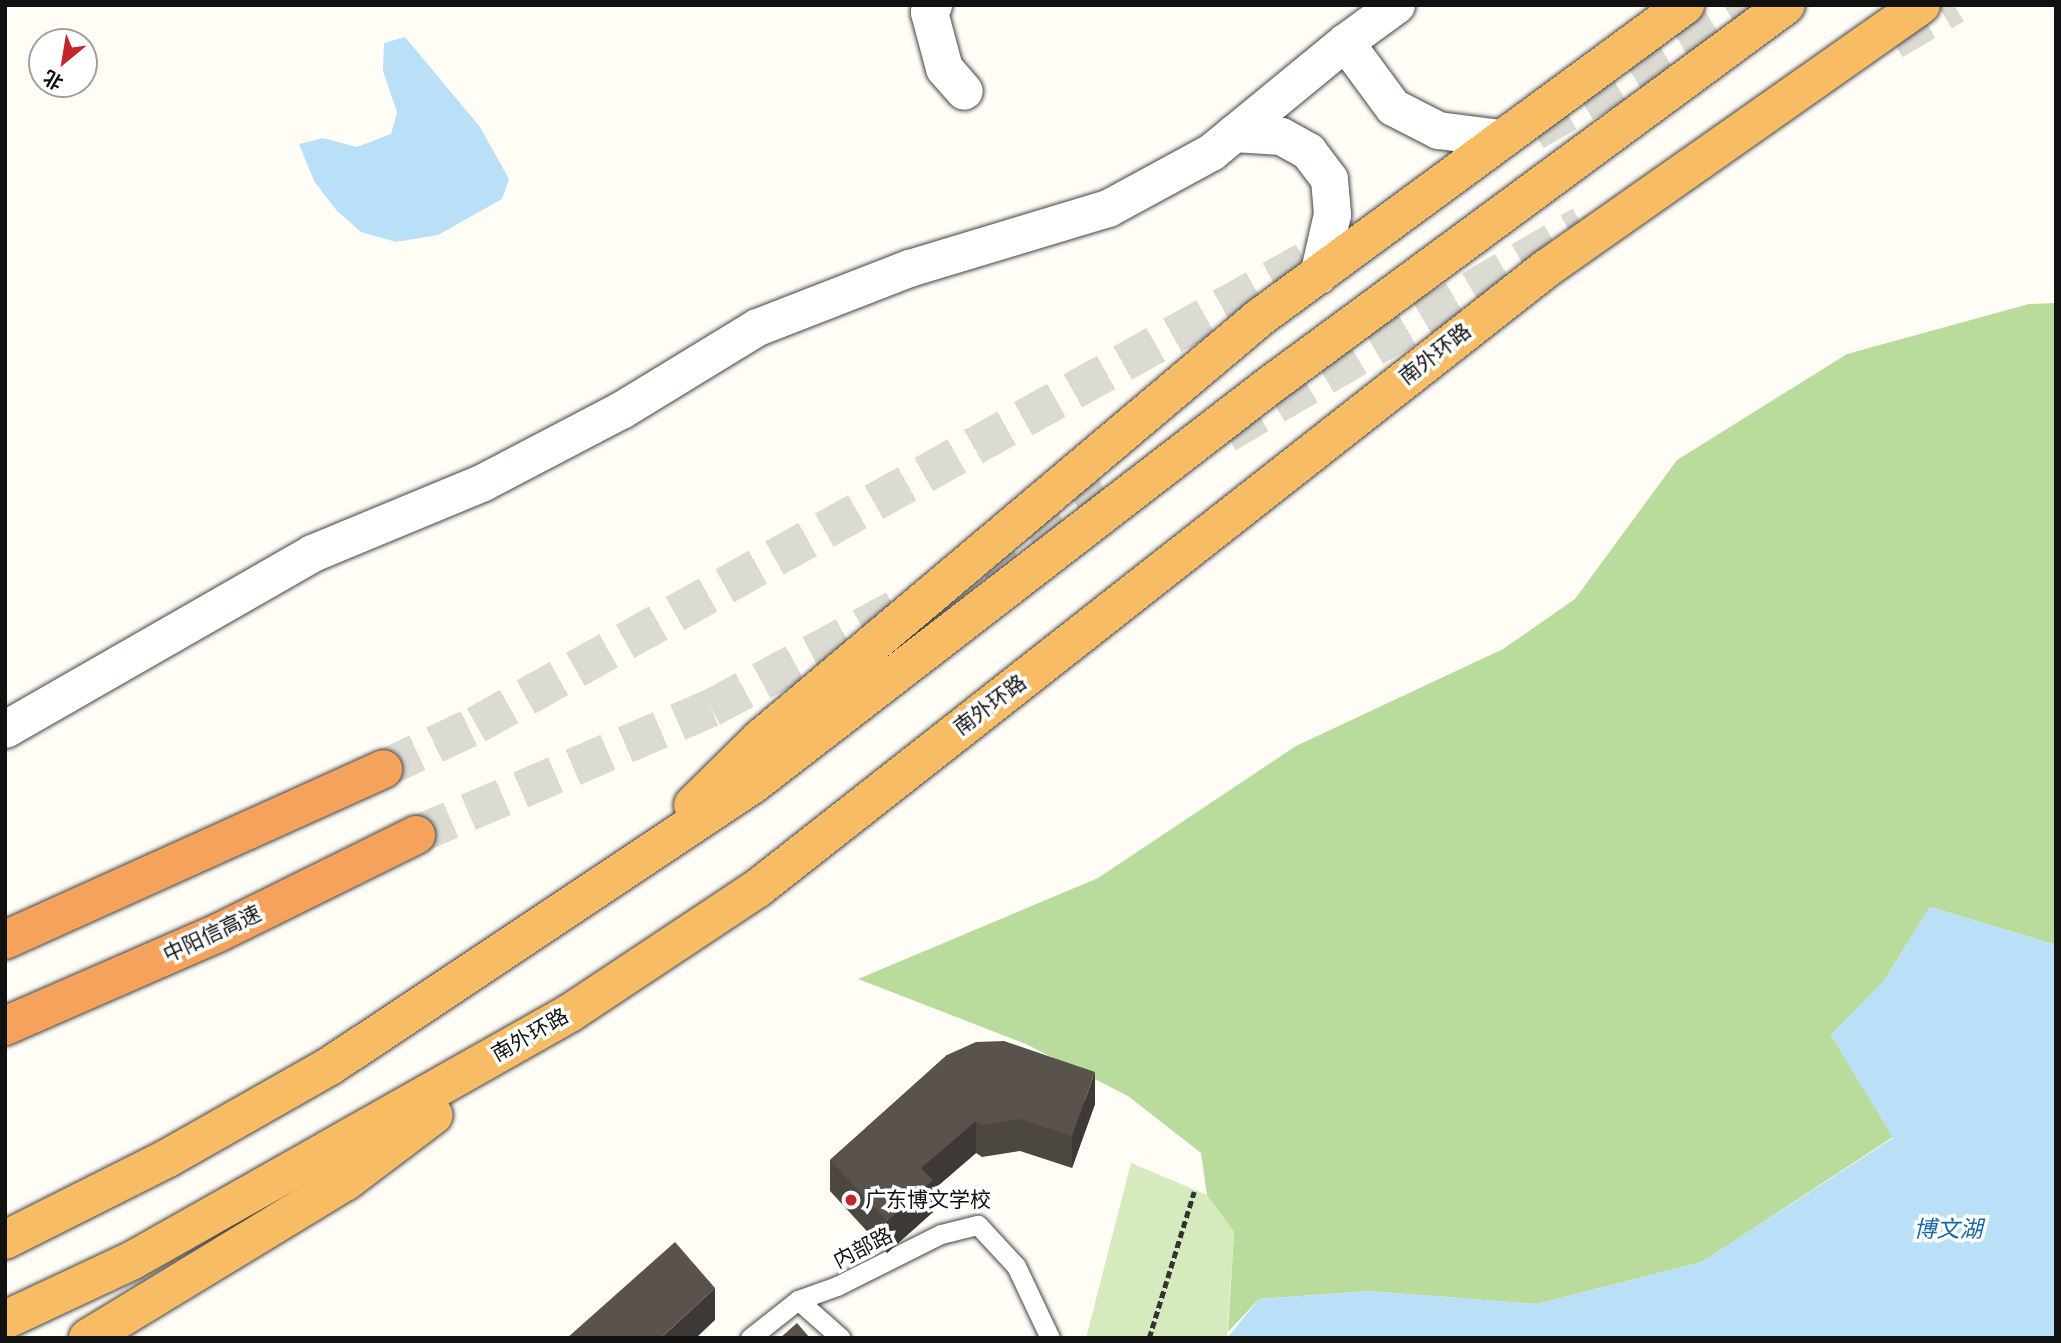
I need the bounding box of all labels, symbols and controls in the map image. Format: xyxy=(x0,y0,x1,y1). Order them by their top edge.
north arrow xyxy=(28,28,98,98)
text: 北 xyxy=(40,66,67,94)
street label: 南外环路 xyxy=(1394,318,1476,390)
street label: 南外环路 xyxy=(949,670,1031,740)
street label: 中阳信高速 xyxy=(159,900,265,968)
street label: 南外环路 xyxy=(487,1003,573,1067)
place label: 广东博文学校 xyxy=(865,1187,991,1213)
marker: 广东博文学校 xyxy=(843,1192,859,1208)
water label: 博文湖 xyxy=(1914,1216,1982,1244)
street label: 内部路 xyxy=(829,1222,897,1274)

